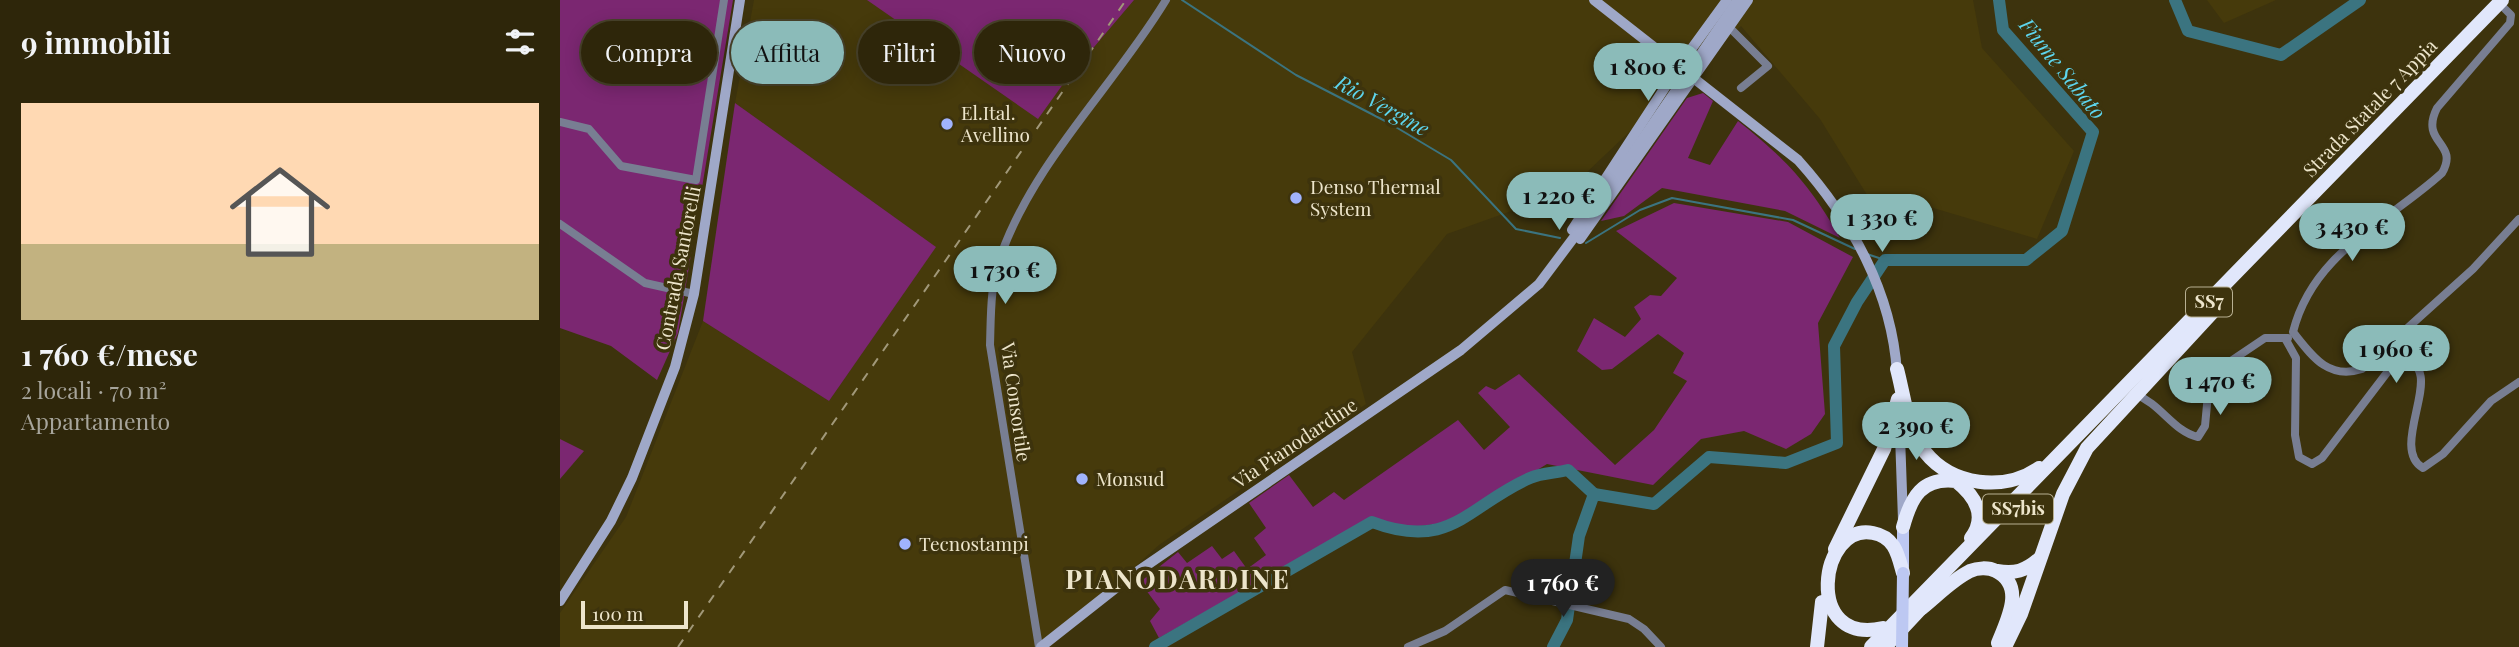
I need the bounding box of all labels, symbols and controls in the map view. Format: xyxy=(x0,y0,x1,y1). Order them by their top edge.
water label: Fiume Sabato xyxy=(2013,10,2113,124)
chip: Compra xyxy=(581,21,717,84)
chip: Affitta xyxy=(731,21,844,84)
chip: Filtri xyxy=(858,21,960,84)
chip: Nuovo xyxy=(974,21,1090,84)
text: 9 immobili xyxy=(21,22,171,62)
icon: filters xyxy=(501,23,539,61)
street label: Strada Statale 7 Appia xyxy=(2296,32,2442,182)
pin: 1 800 € xyxy=(1583,43,1713,103)
text: 1 800 € xyxy=(1610,50,1686,81)
water label: Rio Vergine xyxy=(1330,67,1435,141)
place label: El.Ital. Avellino xyxy=(960,99,1030,147)
marker: El.Ital. Avellino xyxy=(939,116,955,132)
icon: home xyxy=(217,149,343,275)
place label: Denso Thermal System xyxy=(1310,173,1441,221)
pin: 1 220 € xyxy=(1494,173,1624,232)
text: 1 220 € xyxy=(1523,179,1595,210)
street label: Contrada Santorelli xyxy=(648,183,706,352)
marker: Denso Thermal System xyxy=(1288,190,1304,206)
pin: 1 330 € xyxy=(1817,194,1947,254)
text: 1 330 € xyxy=(1846,201,1918,232)
pin: 3 430 € xyxy=(2287,204,2417,263)
text: 3 430 € xyxy=(2315,210,2389,241)
pin: 1 730 € xyxy=(940,246,1070,306)
text: 1 730 € xyxy=(970,253,1040,284)
road number: SS7 xyxy=(2186,288,2232,316)
pin: 1 960 € xyxy=(2331,326,2461,385)
text: 1 960 € xyxy=(2359,332,2433,363)
text: 1 760 €/mese xyxy=(21,334,198,374)
street label: Via Consortile xyxy=(996,339,1038,463)
pin: 1 470 € xyxy=(2155,358,2285,417)
text: 1 470 € xyxy=(2185,364,2255,395)
text: 2 locali · 70 m² xyxy=(21,374,167,405)
street label: Via Pianodardine xyxy=(1226,391,1362,494)
pin: 2 390 € xyxy=(1851,402,1981,462)
text: Appartamento xyxy=(21,405,170,436)
text: 2 390 € xyxy=(1878,409,1954,440)
place label: Monsud xyxy=(1096,465,1165,491)
marker: Monsud xyxy=(1074,471,1090,487)
road number: SS7bis xyxy=(1983,494,2053,524)
place label: Tecnostampi xyxy=(919,530,1029,556)
marker: Tecnostampi xyxy=(897,536,913,552)
pin: 1 760 € xyxy=(1498,560,1628,619)
district label: PIANODARDINE xyxy=(1065,561,1291,596)
text: 1 760 € xyxy=(1527,566,1599,597)
scale bar xyxy=(581,598,688,630)
text: 100 m xyxy=(592,600,643,626)

